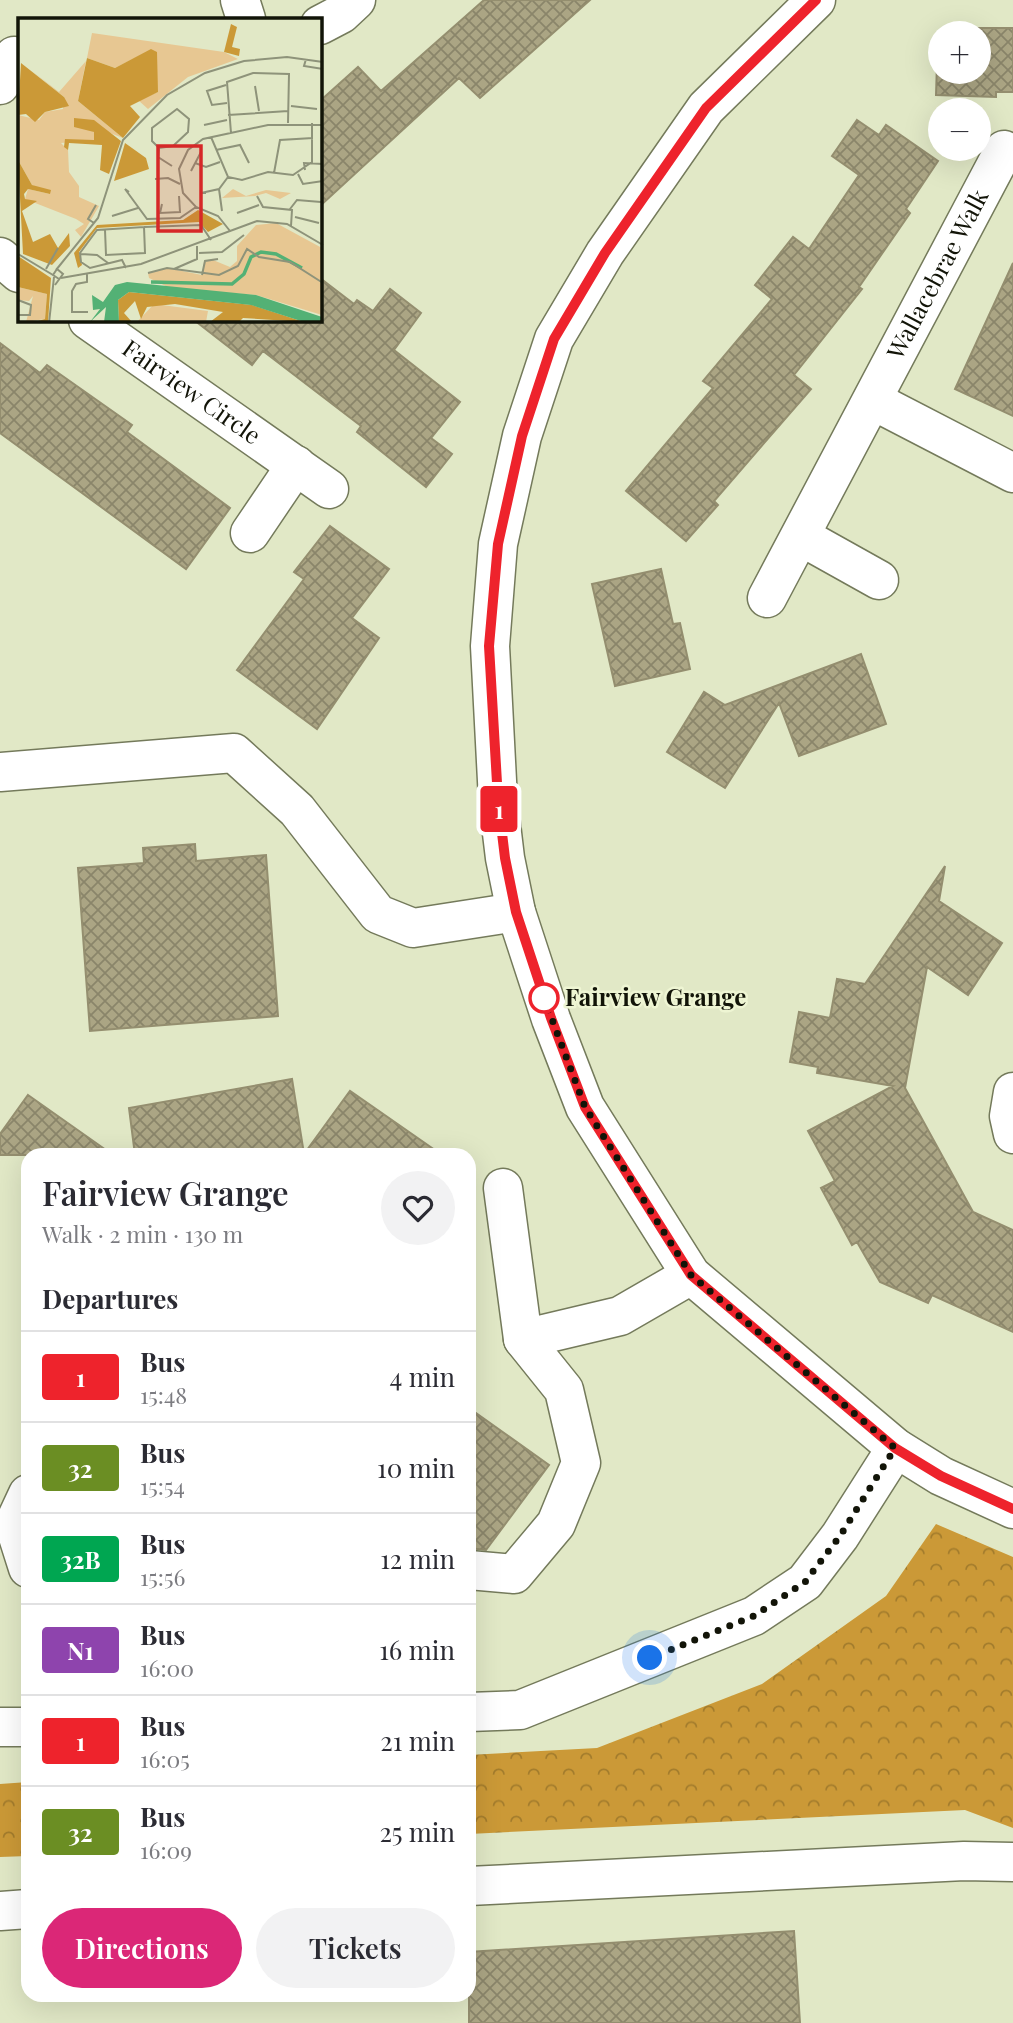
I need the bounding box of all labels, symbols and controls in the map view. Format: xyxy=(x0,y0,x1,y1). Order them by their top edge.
inset map xyxy=(18,18,322,322)
map controls xyxy=(928,21,991,161)
button: + xyxy=(928,21,991,84)
button: − xyxy=(928,98,991,161)
street label: Wallacebrae Walk xyxy=(878,182,995,365)
street label: Fairview Circle xyxy=(117,331,268,450)
line badge: 1 xyxy=(476,786,522,832)
text: 1 xyxy=(494,793,504,825)
place label: Fairview Grange xyxy=(565,980,746,1012)
marker: Fairview Grange xyxy=(529,983,559,1013)
text: Fairview Grange xyxy=(42,1170,289,1214)
button: heart xyxy=(381,1171,455,1245)
text: Walk · 2 min · 130 m xyxy=(42,1218,243,1249)
text: Departures xyxy=(42,1281,178,1316)
text: Bus xyxy=(140,1344,185,1379)
text: 4 min xyxy=(389,1359,455,1394)
text: 1 xyxy=(76,1361,85,1393)
text: 15:48 xyxy=(140,1379,187,1410)
text: Bus xyxy=(140,1435,185,1470)
text: 10 min xyxy=(377,1450,455,1485)
text: 32 xyxy=(68,1452,93,1484)
text: 15:54 xyxy=(140,1470,185,1501)
text: Bus xyxy=(140,1526,185,1561)
text: 12 min xyxy=(380,1541,455,1576)
text: 32B xyxy=(60,1543,101,1575)
text: 15:56 xyxy=(140,1561,185,1592)
text: Bus xyxy=(140,1617,185,1652)
text: 16 min xyxy=(379,1632,455,1667)
text: N1 xyxy=(67,1634,94,1666)
your location xyxy=(632,1640,667,1675)
text: 16:00 xyxy=(140,1652,194,1683)
text: Bus xyxy=(140,1708,185,1743)
text: 21 min xyxy=(380,1723,455,1758)
text: 1 xyxy=(76,1725,85,1757)
text: 16:05 xyxy=(140,1743,190,1774)
text: Bus xyxy=(140,1799,185,1834)
text: 25 min xyxy=(379,1814,455,1849)
text: 32 xyxy=(68,1816,93,1848)
text: 16:09 xyxy=(140,1834,192,1865)
button: Directions xyxy=(42,1908,242,1988)
button: Tickets xyxy=(256,1908,455,1988)

